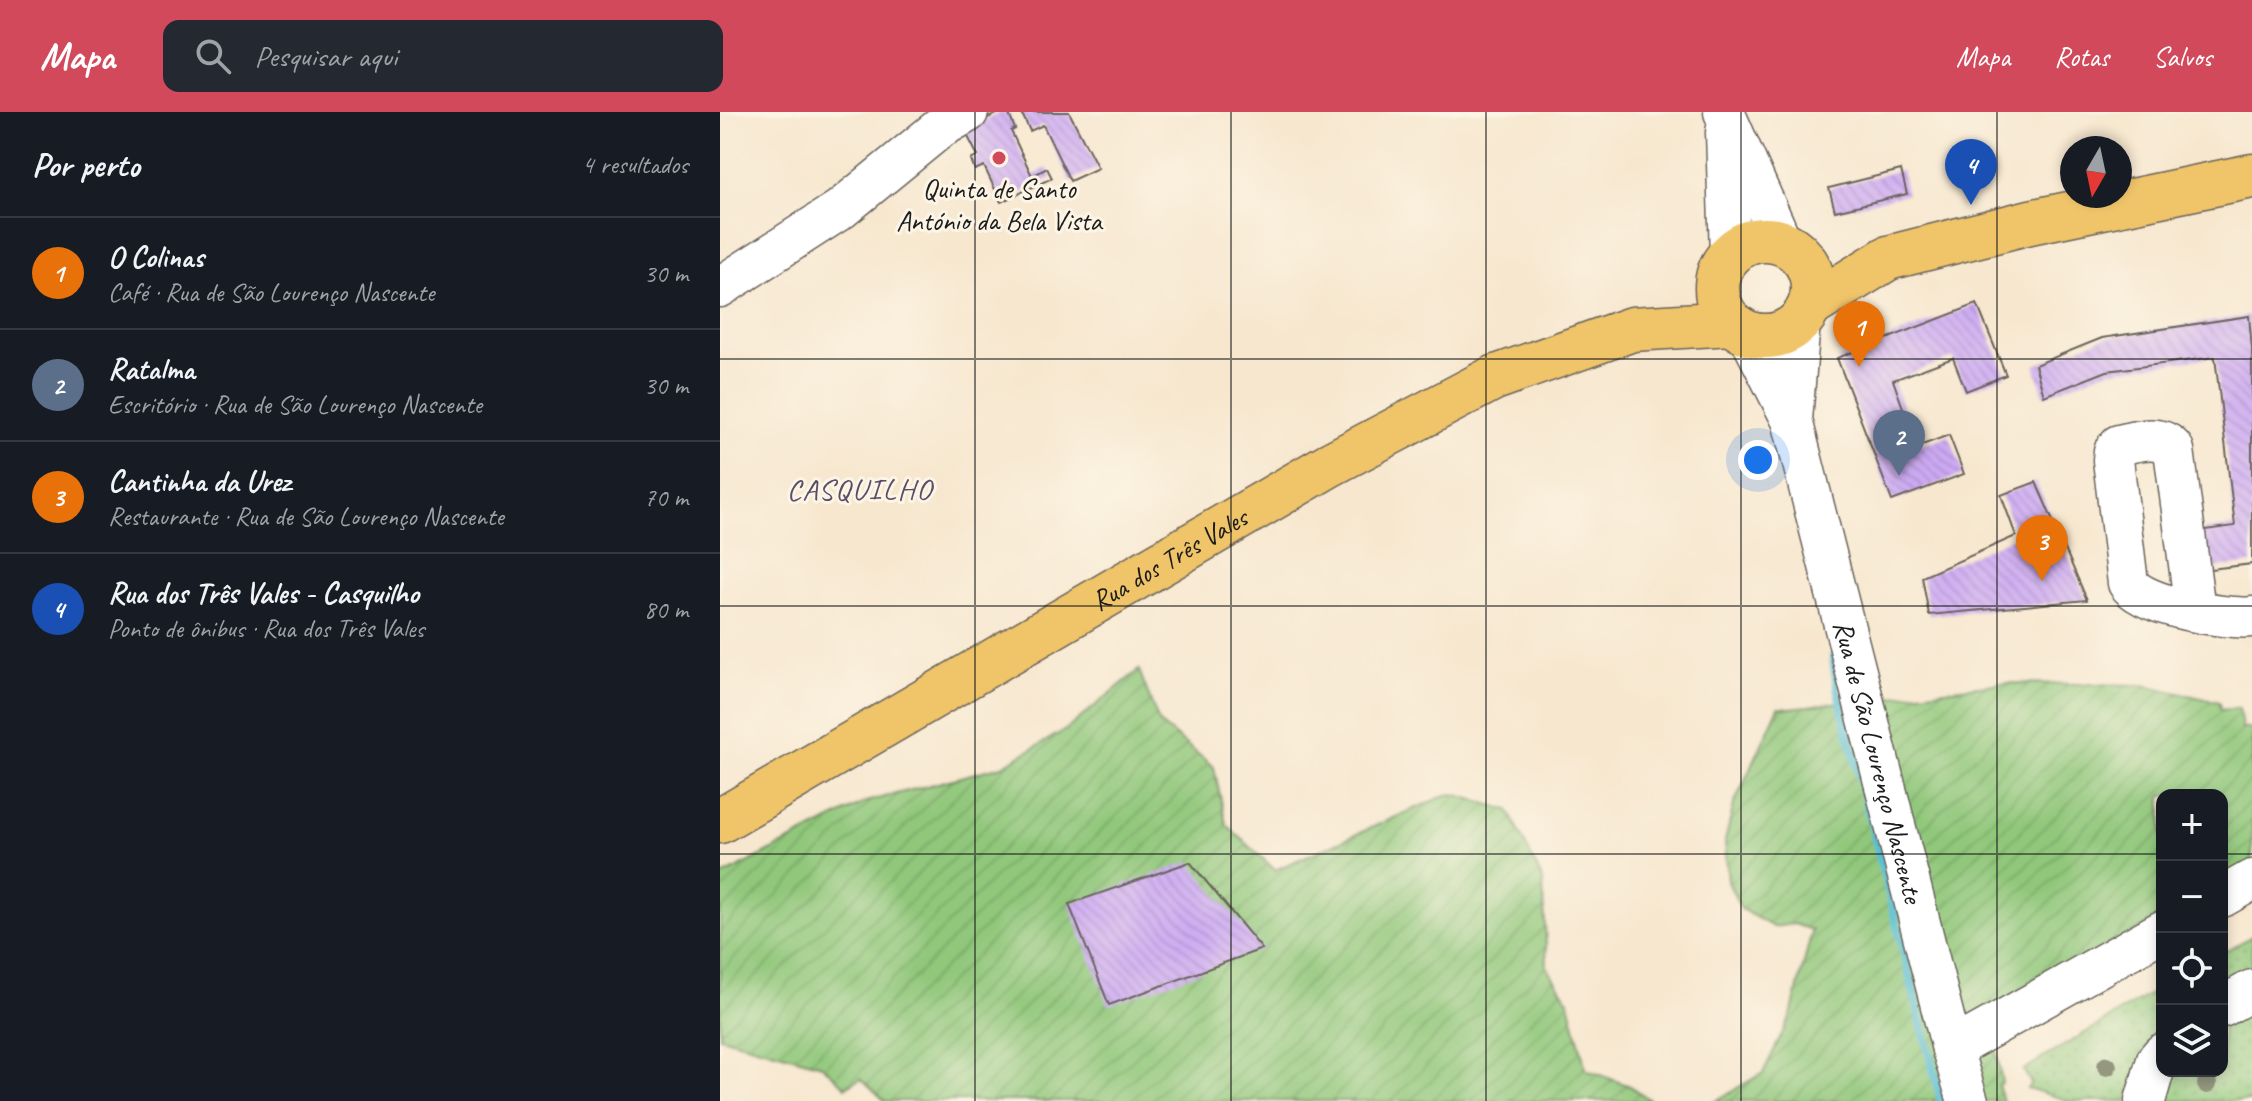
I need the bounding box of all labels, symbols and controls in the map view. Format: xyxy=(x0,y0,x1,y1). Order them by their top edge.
search box xyxy=(163,20,723,92)
text: Mapa xyxy=(40,33,115,80)
icon: search xyxy=(191,34,235,78)
text: Pesquisar aqui xyxy=(255,37,397,75)
text: Mapa xyxy=(1956,39,2010,74)
text: Rotas xyxy=(2054,39,2109,74)
text: Salvos xyxy=(2153,39,2212,74)
north arrow xyxy=(2060,136,2132,208)
pin: 4 xyxy=(1945,139,1997,205)
text: Por perto xyxy=(32,143,140,186)
text: 4 resultados xyxy=(582,148,688,181)
marker: Quinta de Santo António da Bela Vista xyxy=(990,149,1008,167)
place label: Quinta de Santo António da Bela Vista xyxy=(896,171,1104,238)
text: O Colinas xyxy=(108,238,204,276)
text: 1 xyxy=(52,257,64,290)
text: 30 m xyxy=(644,257,688,290)
text: Café · Rua de São Lourenço Nascente xyxy=(108,276,434,309)
pin: 1 xyxy=(1833,301,1885,367)
text: Ratalma xyxy=(108,350,195,388)
text: 2 xyxy=(52,369,64,402)
text: 30 m xyxy=(644,369,688,402)
text: Escritório · Rua de São Lourenço Nascente xyxy=(108,388,482,421)
pin: 2 xyxy=(1873,410,1925,476)
your location xyxy=(1738,440,1778,480)
text: Cantinha da Urez xyxy=(108,462,291,500)
district label: CASQUILHO xyxy=(787,470,934,508)
text: 3 xyxy=(52,481,64,514)
text: 70 m xyxy=(644,481,688,514)
street label: Rua dos Três Vales xyxy=(1085,499,1256,618)
text: Restaurante · Rua de São Lourenço Nascente xyxy=(108,500,504,533)
pin: 3 xyxy=(2016,515,2068,581)
text: Rua dos Três Vales - Casquilho xyxy=(108,574,419,612)
text: 4 xyxy=(52,593,64,626)
text: 80 m xyxy=(644,593,688,626)
text: Ponto de ônibus · Rua dos Três Vales xyxy=(108,612,424,645)
street label: Rua de São Lourenço Nascente xyxy=(1826,617,1932,909)
map controls xyxy=(2156,789,2228,1077)
button: + xyxy=(2156,789,2228,861)
button: − xyxy=(2156,861,2228,933)
button: locate xyxy=(2156,933,2228,1005)
button: layers xyxy=(2156,1005,2228,1077)

